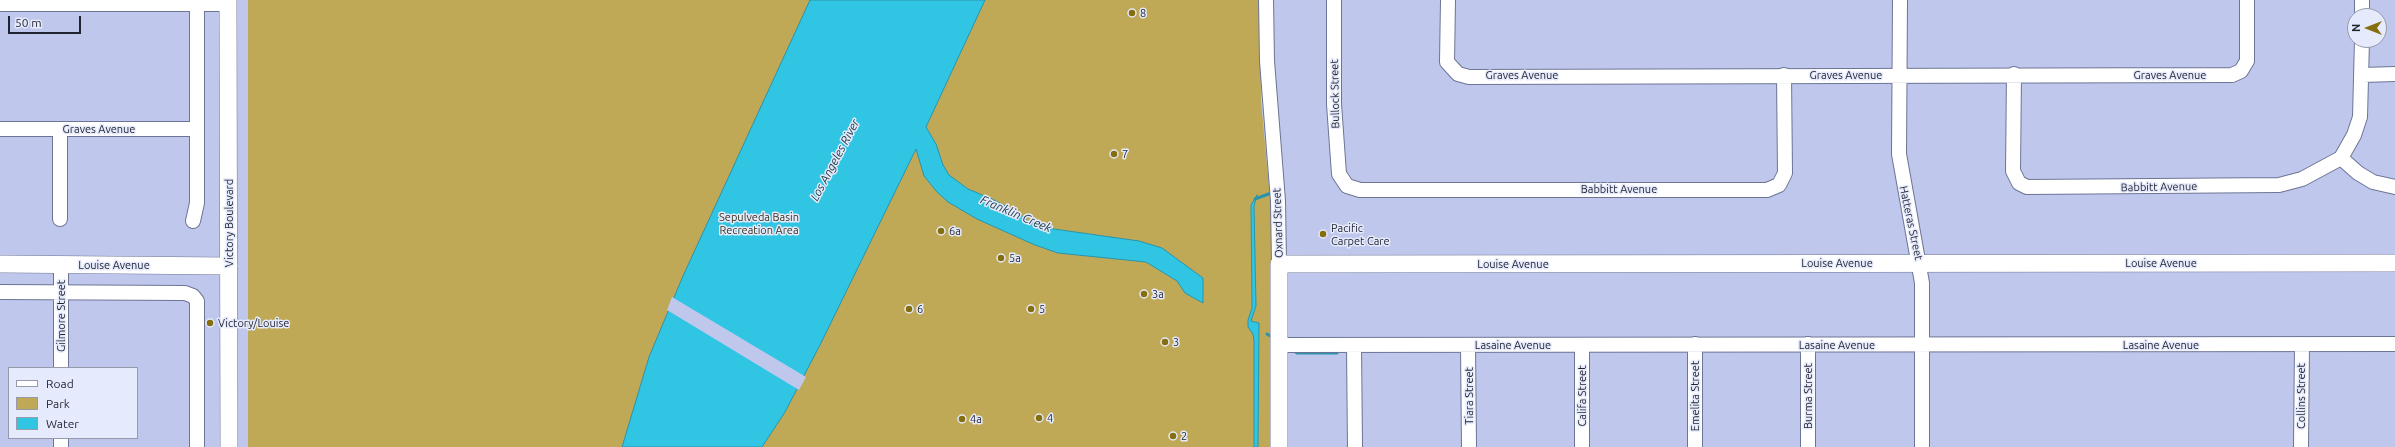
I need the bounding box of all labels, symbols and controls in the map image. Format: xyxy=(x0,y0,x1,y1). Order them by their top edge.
place label: 8 xyxy=(1140,6,1146,20)
scale bar xyxy=(10,8,83,34)
marker: 8 xyxy=(1127,8,1137,18)
north arrow xyxy=(2347,8,2387,48)
text: 50 m xyxy=(15,16,42,29)
text: N xyxy=(2350,24,2362,32)
street label: Bullock Street xyxy=(1328,59,1342,129)
street label: Graves Avenue xyxy=(1486,68,1558,82)
street label: Graves Avenue xyxy=(1810,68,1882,82)
street label: Graves Avenue xyxy=(2134,68,2206,82)
water label: Los Angeles River xyxy=(807,117,863,203)
street label: Graves Avenue xyxy=(63,122,135,136)
place label: 7 xyxy=(1122,147,1128,161)
marker: 7 xyxy=(1109,149,1119,159)
street label: Victory Boulevard xyxy=(222,179,236,267)
street label: Babbitt Avenue xyxy=(2121,180,2197,194)
street label: Babbitt Avenue xyxy=(1581,182,1657,196)
street label: Hatteras Street xyxy=(1897,185,1925,261)
street label: Oxnard Street xyxy=(1270,188,1286,258)
water label: Franklin Creek xyxy=(978,192,1054,236)
park label: Sepulveda Basin Recreation Area xyxy=(719,210,799,236)
place label: Pacific Carpet Care xyxy=(1331,221,1390,247)
place label: 6a xyxy=(949,224,961,238)
marker: 6a xyxy=(936,226,946,236)
marker: Pacific Carpet Care xyxy=(1318,229,1328,239)
place label: 5a xyxy=(1009,251,1021,265)
marker: 5a xyxy=(996,253,1006,263)
street label: Louise Avenue xyxy=(1801,256,1873,270)
street label: Louise Avenue xyxy=(2125,256,2197,270)
street label: Louise Avenue xyxy=(1477,257,1549,271)
street label: Louise Avenue xyxy=(78,258,150,272)
street label: Gilmore Street xyxy=(54,280,68,352)
place label: 3a xyxy=(1152,287,1164,301)
marker: 3a xyxy=(1139,289,1149,299)
place label: 6 xyxy=(917,302,923,316)
place label: 5 xyxy=(1039,302,1045,316)
marker: 6 xyxy=(904,304,914,314)
marker: 5 xyxy=(1026,304,1036,314)
place label: Victory/Louise xyxy=(218,316,289,330)
marker: Victory/Louise xyxy=(205,318,215,328)
place label: 3 xyxy=(1173,335,1179,349)
marker: 3 xyxy=(1160,337,1170,347)
street label: Lasaine Avenue xyxy=(1475,338,1551,352)
street label: Lasaine Avenue xyxy=(1799,338,1875,352)
street label: Lasaine Avenue xyxy=(2123,338,2199,352)
street label: Emelita Street xyxy=(1688,361,1702,431)
street label: Burma Street xyxy=(1801,363,1815,429)
street label: Collins Street xyxy=(2294,363,2308,429)
street label: Califa Street xyxy=(1575,365,1589,427)
legend xyxy=(8,367,138,439)
street label: Tiara Street xyxy=(1462,367,1476,425)
text: Road xyxy=(46,377,74,390)
text: Park xyxy=(46,397,70,410)
place label: 4 xyxy=(1047,411,1053,425)
place label: 4a xyxy=(970,412,982,426)
marker: 4 xyxy=(1034,413,1044,423)
marker: 4a xyxy=(957,414,967,424)
text: Water xyxy=(46,417,79,430)
place label: 2 xyxy=(1181,429,1187,443)
marker: 2 xyxy=(1168,431,1178,441)

